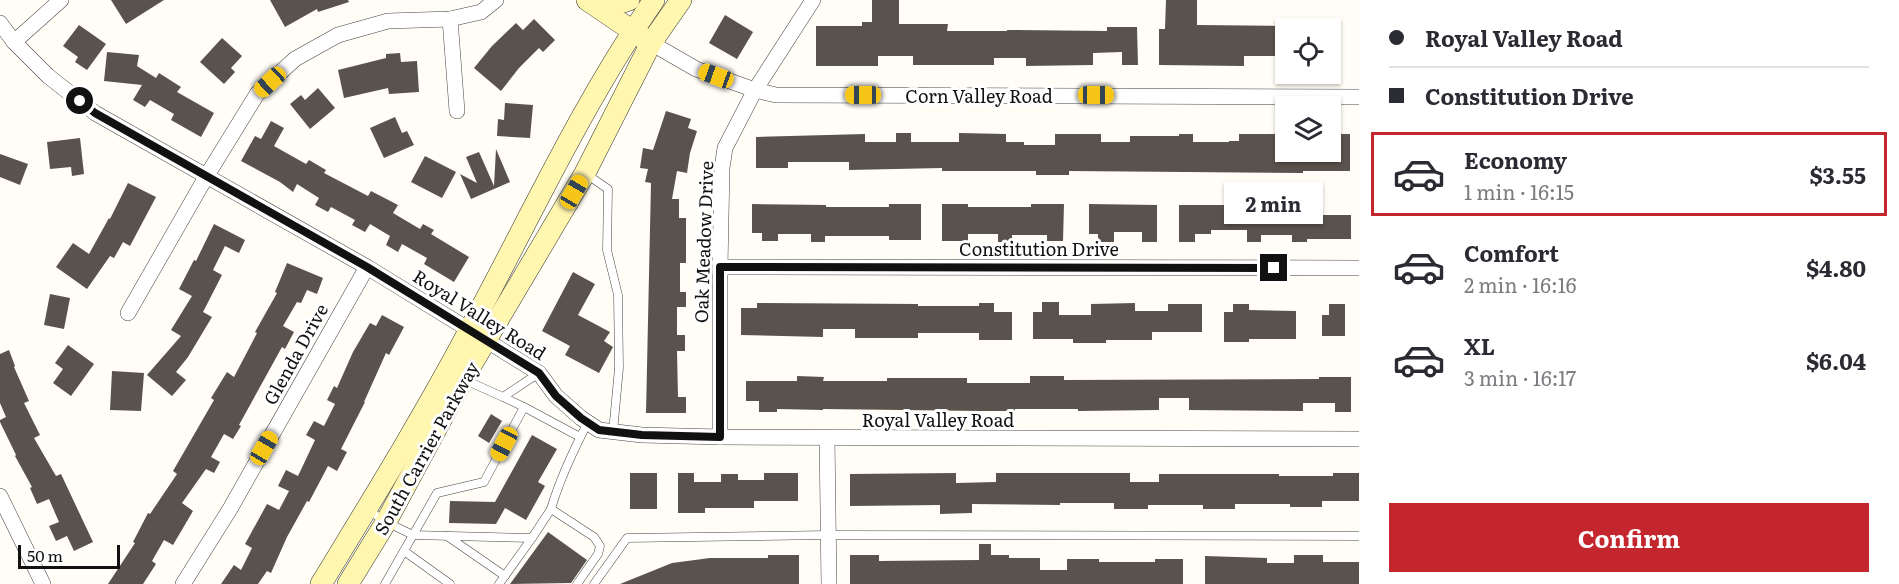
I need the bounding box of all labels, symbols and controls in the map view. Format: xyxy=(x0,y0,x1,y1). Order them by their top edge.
map controls xyxy=(1275,18,1341,162)
button: locate xyxy=(1275,18,1341,84)
text: Royal Valley Road xyxy=(1425,21,1623,54)
car xyxy=(696,61,736,91)
car xyxy=(251,63,289,101)
text: Constitution Drive xyxy=(1425,79,1634,112)
street label: Corn Valley Road xyxy=(905,82,1053,109)
car xyxy=(845,86,881,104)
car xyxy=(1078,86,1114,104)
route start xyxy=(66,87,93,114)
button: layers xyxy=(1275,96,1341,162)
text: Economy xyxy=(1464,143,1567,176)
icon: car xyxy=(1392,147,1446,201)
text: $3.55 xyxy=(1809,158,1866,191)
street label: Oak Meadow Drive xyxy=(687,161,719,323)
car xyxy=(557,172,591,212)
text: 1 min · 16:15 xyxy=(1464,176,1574,206)
callout: 2 min xyxy=(1224,181,1324,223)
text: 2 min xyxy=(1246,188,1301,218)
street label: Constitution Drive xyxy=(959,235,1119,262)
text: Comfort xyxy=(1464,236,1559,269)
icon: car xyxy=(1392,240,1446,294)
text: $4.80 xyxy=(1806,251,1866,284)
route end xyxy=(1260,254,1287,281)
street label: Royal Valley Road xyxy=(408,262,552,366)
text: 2 min · 16:16 xyxy=(1464,269,1577,299)
street label: Glenda Drive xyxy=(256,298,334,410)
text: XL xyxy=(1464,329,1495,362)
icon: car xyxy=(1392,333,1446,387)
text: $6.04 xyxy=(1806,344,1866,377)
street label: South Carrier Parkway xyxy=(367,356,485,540)
text: 3 min · 16:17 xyxy=(1464,362,1576,392)
street label: Royal Valley Road xyxy=(862,406,1014,433)
car xyxy=(488,424,520,464)
car xyxy=(247,428,281,468)
button: Confirm xyxy=(1389,503,1869,572)
scale bar xyxy=(18,542,120,570)
text: 50 m xyxy=(27,543,63,567)

